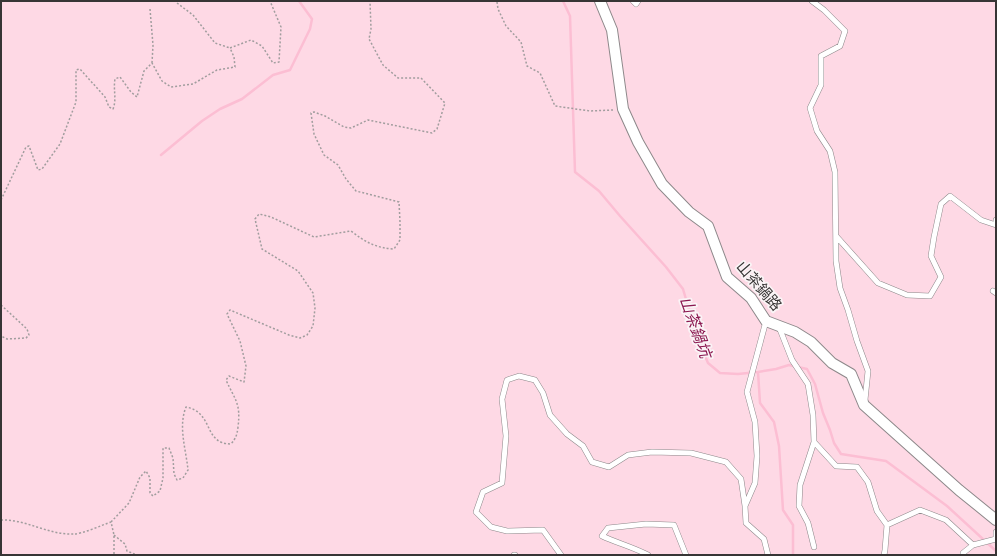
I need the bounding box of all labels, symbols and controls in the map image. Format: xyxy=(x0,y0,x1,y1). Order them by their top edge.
street label: 山茶鍋路 xyxy=(733,257,785,315)
water label: 山茶鍋坑 xyxy=(675,294,716,363)

